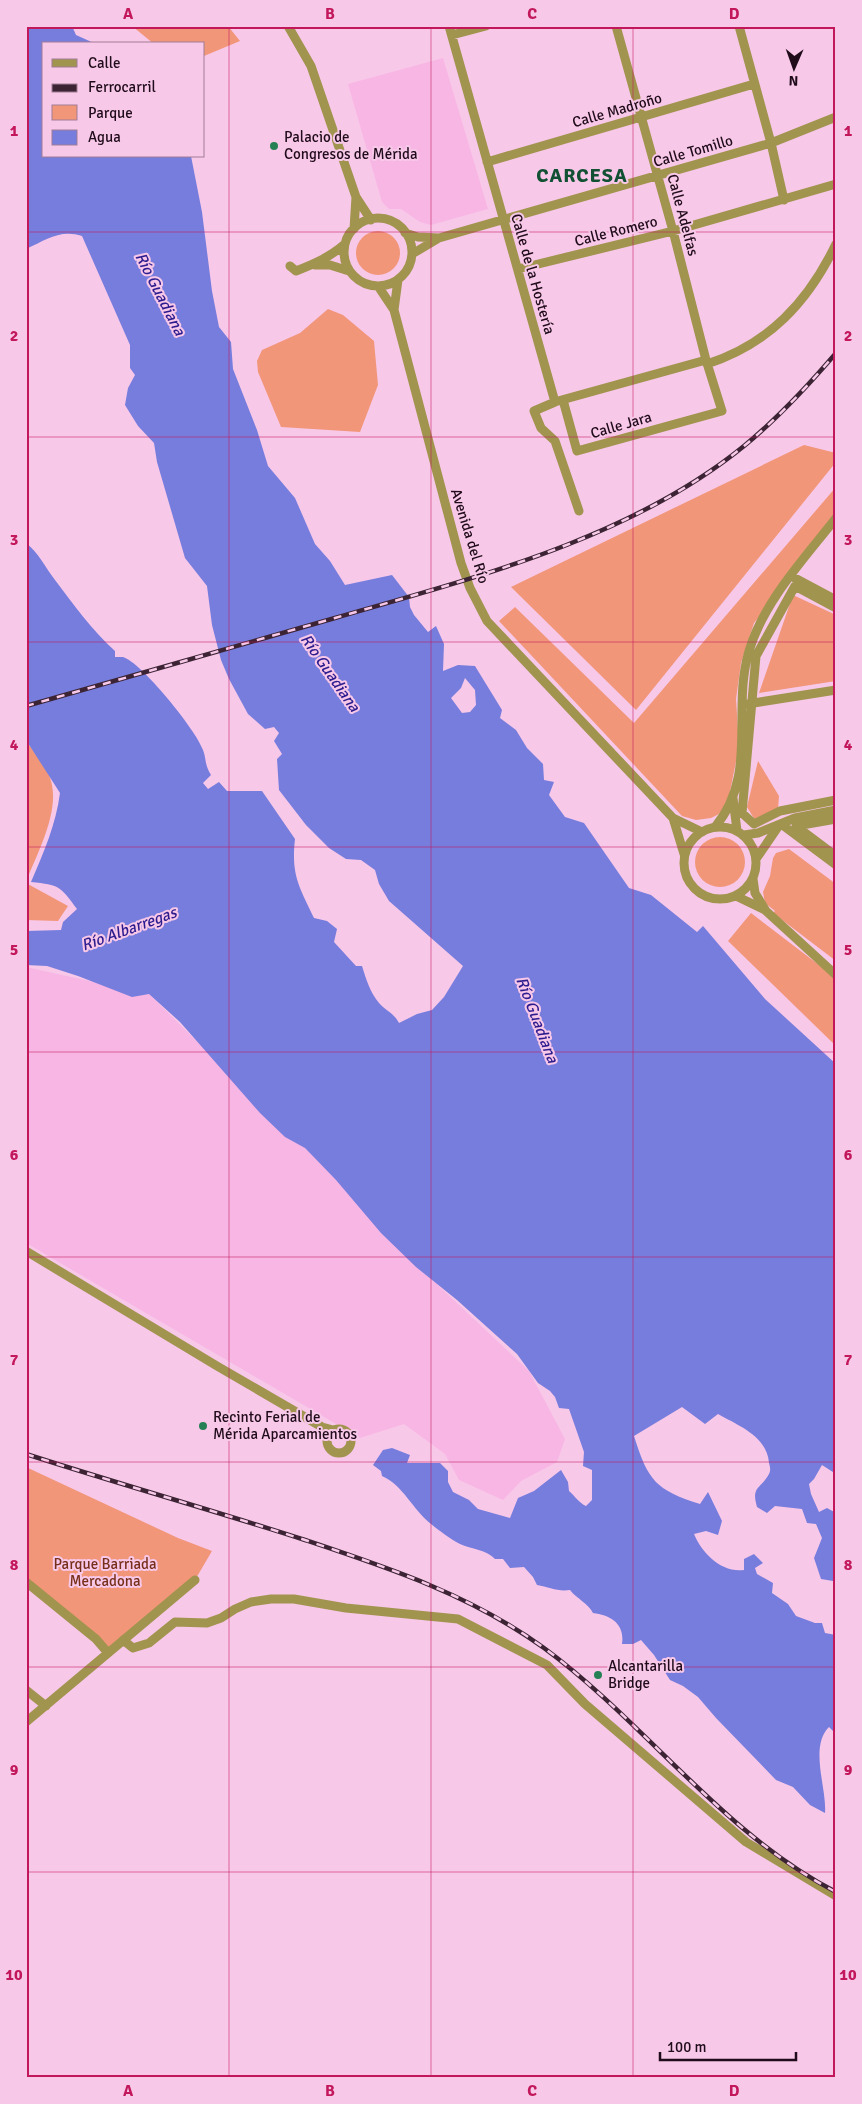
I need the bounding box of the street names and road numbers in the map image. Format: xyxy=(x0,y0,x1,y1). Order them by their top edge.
street label: Calle Madroño xyxy=(570,89,664,131)
street label: Calle Tomillo xyxy=(651,131,735,171)
street label: Calle Adelfas xyxy=(663,172,703,258)
street label: Calle de la Hostería xyxy=(507,212,559,336)
street label: Calle Romero xyxy=(573,212,660,250)
street label: Calle Jara xyxy=(588,408,654,442)
street label: Avenida del Río xyxy=(447,486,493,586)

